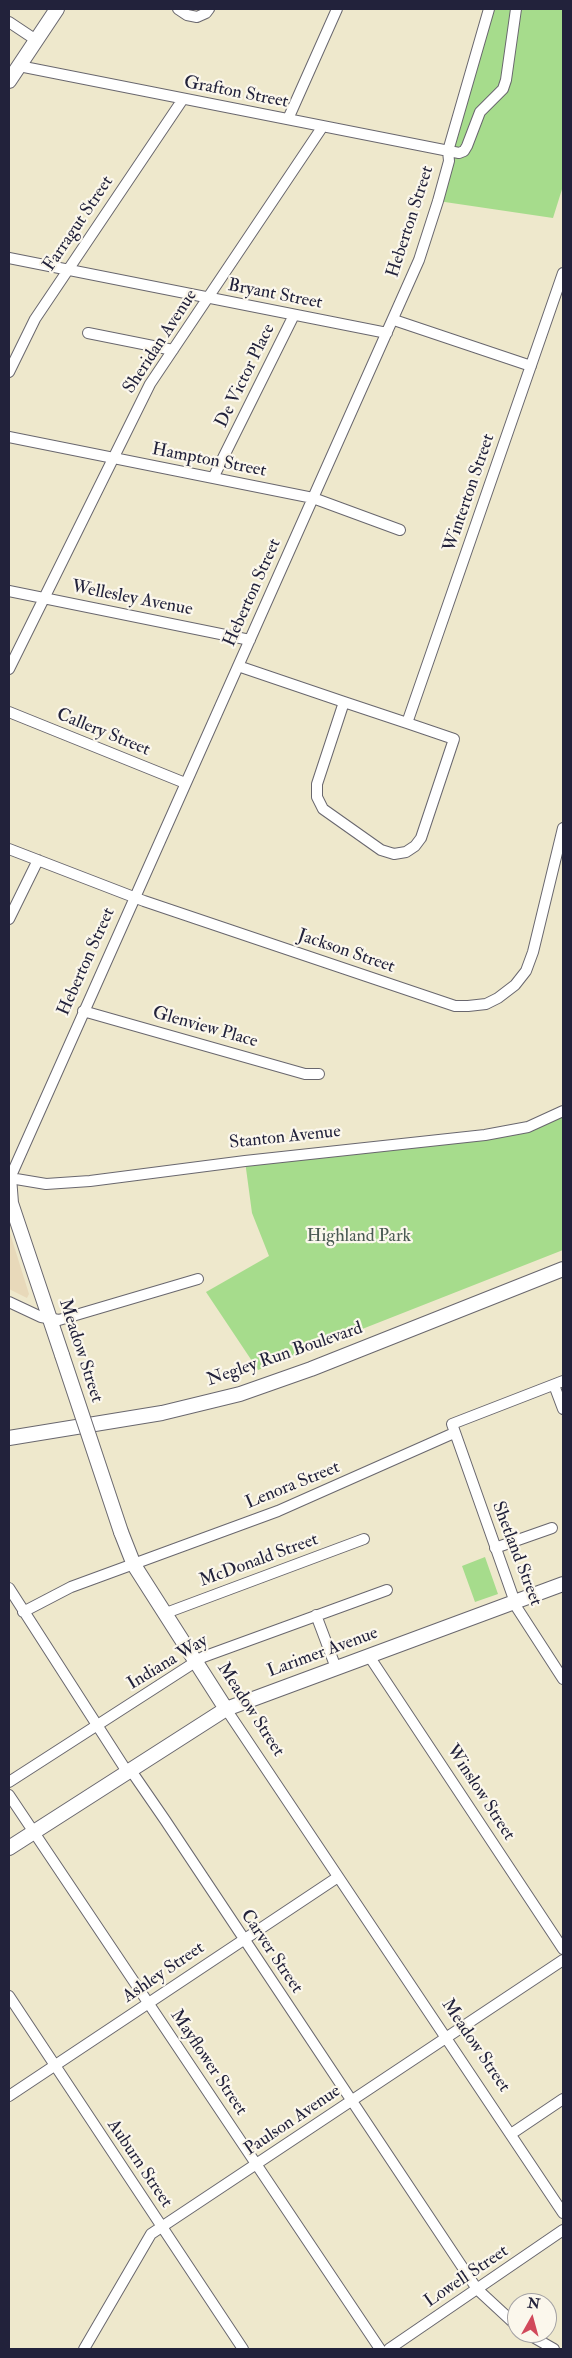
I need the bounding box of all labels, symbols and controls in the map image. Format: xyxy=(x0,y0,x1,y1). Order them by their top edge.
street label: Grafton Street xyxy=(182,72,290,114)
street label: Heberton Street xyxy=(383,163,439,281)
street label: Farragut Street xyxy=(39,172,119,276)
street label: Bryant Street xyxy=(226,275,324,315)
street label: Sheridan Avenue xyxy=(119,286,203,398)
street label: De Victor Place xyxy=(212,321,280,431)
street label: Winterton Street xyxy=(440,431,500,555)
street label: Hampton Street xyxy=(150,439,268,483)
street label: Heberton Street xyxy=(220,536,286,650)
street label: Wellesley Avenue xyxy=(70,577,194,621)
street label: Callery Street xyxy=(53,704,153,762)
street label: Heberton Street xyxy=(54,905,120,1019)
street label: Jackson Street xyxy=(295,925,397,979)
street label: Glenview Place xyxy=(150,1003,260,1053)
street label: Stanton Avenue xyxy=(228,1121,342,1155)
park label: Highland Park xyxy=(307,1226,411,1248)
street label: Meadow Street xyxy=(53,1296,107,1406)
street label: Negley Run Boulevard xyxy=(204,1318,366,1392)
street label: Lenora Street xyxy=(243,1457,343,1515)
street label: Shetland Street xyxy=(486,1499,546,1609)
street label: McDonald Street xyxy=(197,1530,321,1592)
street label: Larimer Avenue xyxy=(265,1623,381,1683)
street label: Indiana Way xyxy=(124,1631,212,1695)
street label: Meadow Street xyxy=(212,1659,288,1761)
street label: Winslow Street xyxy=(441,1741,519,1845)
street label: Carver Street xyxy=(235,1906,307,1998)
street label: Ashley Street xyxy=(119,1938,209,2008)
street label: Meadow Street xyxy=(436,1995,514,2097)
street label: Mayflower Street xyxy=(165,2006,251,2120)
street label: Paulson Avenue xyxy=(241,2081,345,2161)
street label: Auburn Street xyxy=(102,2116,176,2212)
street label: Lowell Street xyxy=(421,2241,513,2313)
north arrow xyxy=(507,2293,557,2343)
text: N xyxy=(526,2294,541,2313)

